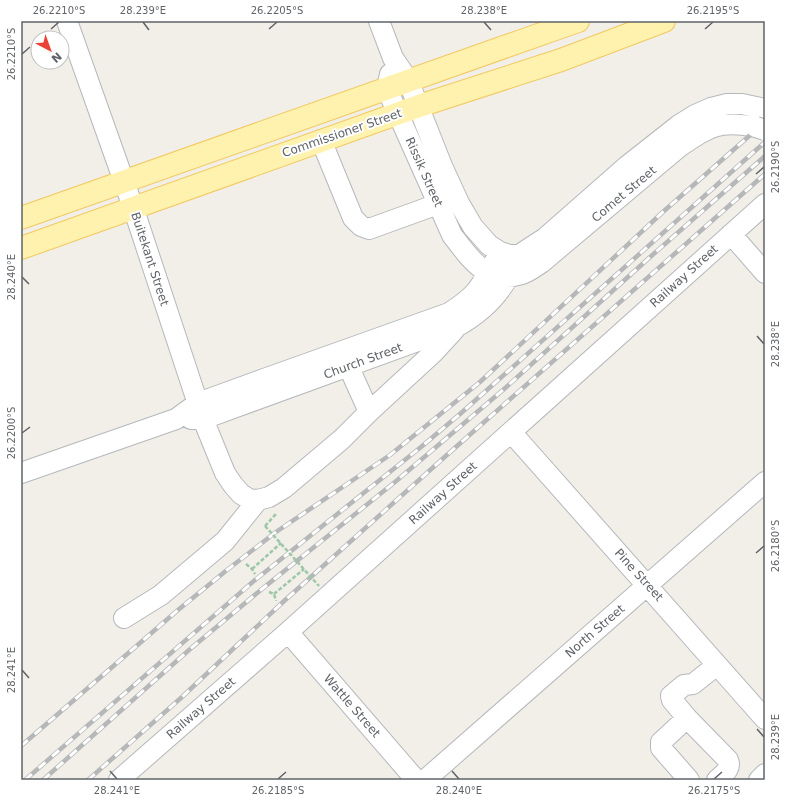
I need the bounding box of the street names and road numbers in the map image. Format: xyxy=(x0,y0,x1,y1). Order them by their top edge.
street label: Commissioner Street xyxy=(280,106,404,160)
street label: Rissik Street xyxy=(402,135,446,209)
street label: Comet Street xyxy=(589,163,659,225)
street label: Buitekant Street xyxy=(128,210,172,308)
street label: Railway Street xyxy=(647,242,721,310)
street label: Church Street xyxy=(322,340,405,382)
street label: Railway Street xyxy=(406,459,480,527)
street label: Pine Street xyxy=(612,546,666,604)
street label: North Street xyxy=(563,601,628,661)
street label: Wattle Street xyxy=(321,672,383,741)
street label: Railway Street xyxy=(164,674,239,742)

